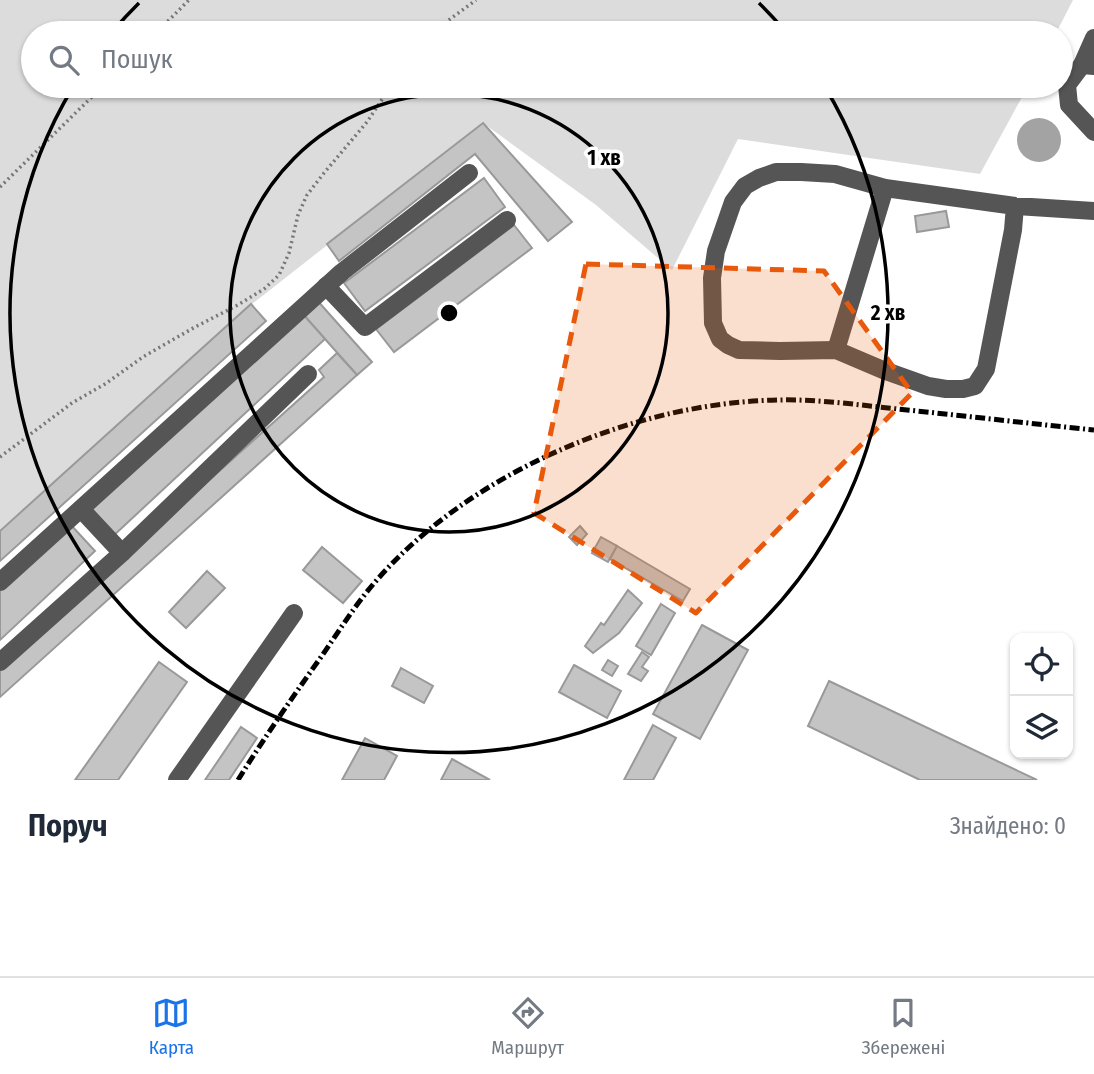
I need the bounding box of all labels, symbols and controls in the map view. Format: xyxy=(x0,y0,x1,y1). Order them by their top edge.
search box xyxy=(21,21,1073,98)
icon: search xyxy=(45,41,83,79)
text: Пошук xyxy=(101,44,173,75)
text: 1 хв xyxy=(587,145,621,171)
text: 2 хв xyxy=(870,300,906,326)
centre of rings xyxy=(437,301,461,325)
map controls xyxy=(1010,633,1073,759)
button: locate xyxy=(1010,633,1073,696)
button: layers xyxy=(1010,696,1073,759)
text: Поруч xyxy=(28,808,107,844)
text: Знайдено: 0 xyxy=(950,812,1066,840)
tab: Карта xyxy=(149,994,194,1059)
tab: Маршрут xyxy=(491,994,564,1059)
tab: Збережені xyxy=(861,994,945,1059)

